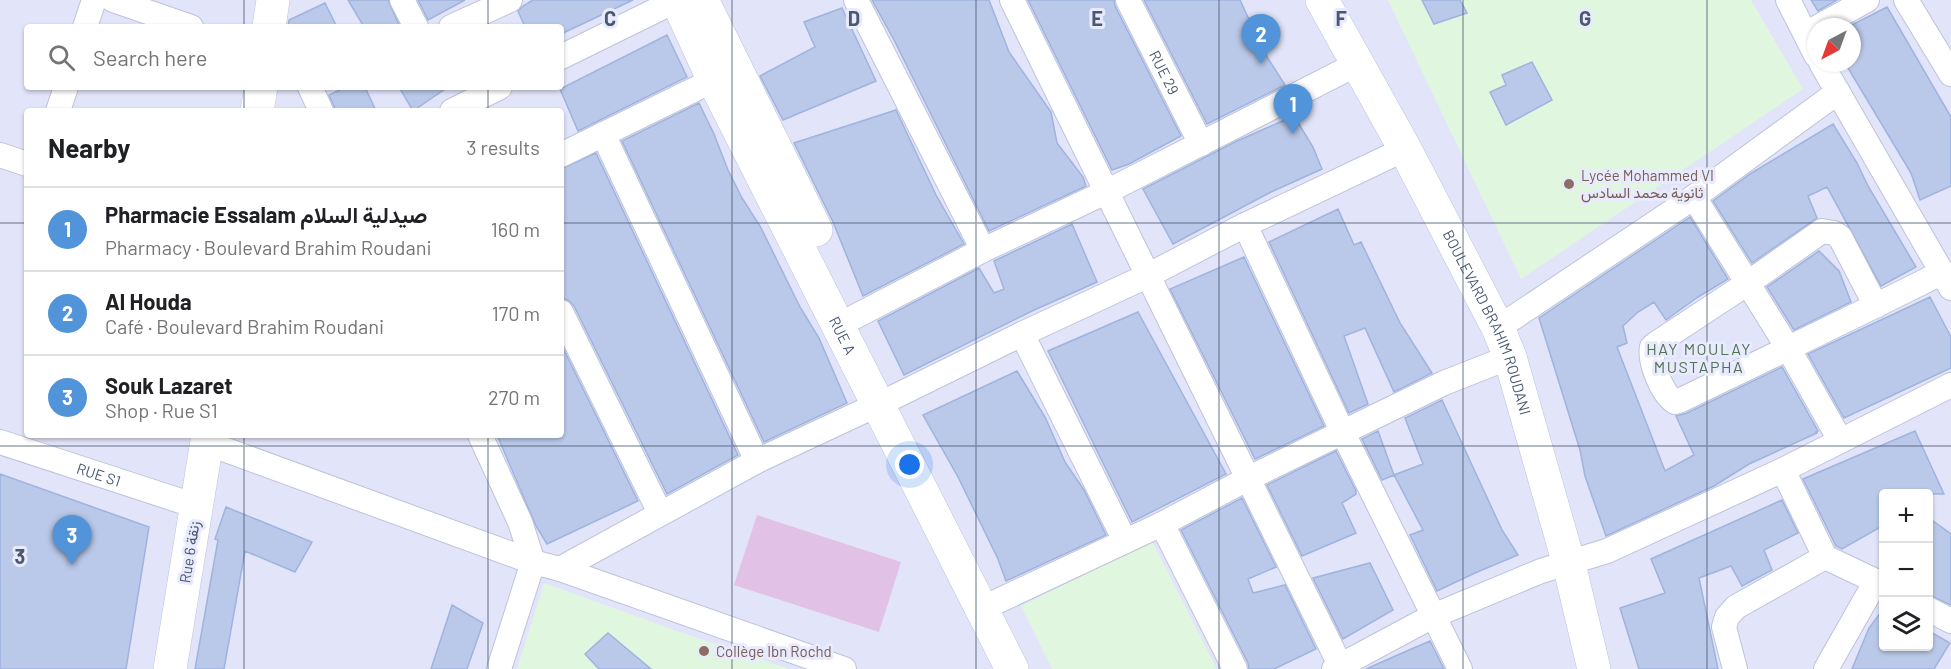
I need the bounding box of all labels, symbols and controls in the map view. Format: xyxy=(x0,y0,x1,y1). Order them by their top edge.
text: C xyxy=(604,6,616,30)
text: D xyxy=(848,6,860,30)
text: E xyxy=(1091,6,1103,30)
text: F xyxy=(1335,6,1347,30)
text: G xyxy=(1579,6,1591,30)
pin: 2 xyxy=(1242,14,1280,64)
north arrow xyxy=(1807,18,1861,72)
search box xyxy=(24,24,564,90)
icon: search xyxy=(45,41,78,74)
text: Search here xyxy=(93,44,207,70)
street label: RUE 29 xyxy=(1146,47,1183,97)
pin: 1 xyxy=(1274,84,1312,134)
text: Nearby xyxy=(48,132,130,163)
text: 3 results xyxy=(466,135,540,159)
place label: Lycée Mohammed VI ثانوية محمد السادس xyxy=(1581,166,1714,203)
marker: Lycée Mohammed VI ثانوية محمد السادس xyxy=(1562,177,1576,191)
text: Pharmacie Essalam صيدلية السلام xyxy=(105,201,427,227)
text: 1 xyxy=(64,217,71,241)
text: 160 m xyxy=(491,217,540,241)
street label: BOULEVARD BRAHIM ROUDANI xyxy=(1440,227,1535,417)
text: Pharmacy · Boulevard Brahim Roudani xyxy=(105,235,432,259)
text: Al Houda xyxy=(105,288,192,314)
text: 2 xyxy=(62,301,73,325)
text: 170 m xyxy=(492,301,540,325)
street label: RUE A xyxy=(826,313,860,357)
text: Café · Boulevard Brahim Roudani xyxy=(105,314,384,338)
district label: HAY MOULAY MUSTAPHA xyxy=(1646,339,1752,376)
text: Souk Lazaret xyxy=(105,372,233,398)
text: 3 xyxy=(62,385,73,409)
text: 270 m xyxy=(488,385,540,409)
text: Shop · Rue S1 xyxy=(105,398,218,422)
your location xyxy=(895,450,924,479)
street label: RUE S1 xyxy=(75,459,123,490)
map controls xyxy=(1879,489,1933,651)
button: + xyxy=(1879,489,1933,543)
pin: 3 xyxy=(52,516,92,565)
street label: Rue 6 زنقة xyxy=(175,520,204,584)
button: − xyxy=(1879,543,1933,597)
text: 3 xyxy=(15,544,25,568)
button: layers xyxy=(1879,597,1933,651)
place label: Collège Ibn Rochd xyxy=(716,642,832,660)
marker: Collège Ibn Rochd xyxy=(697,644,711,658)

